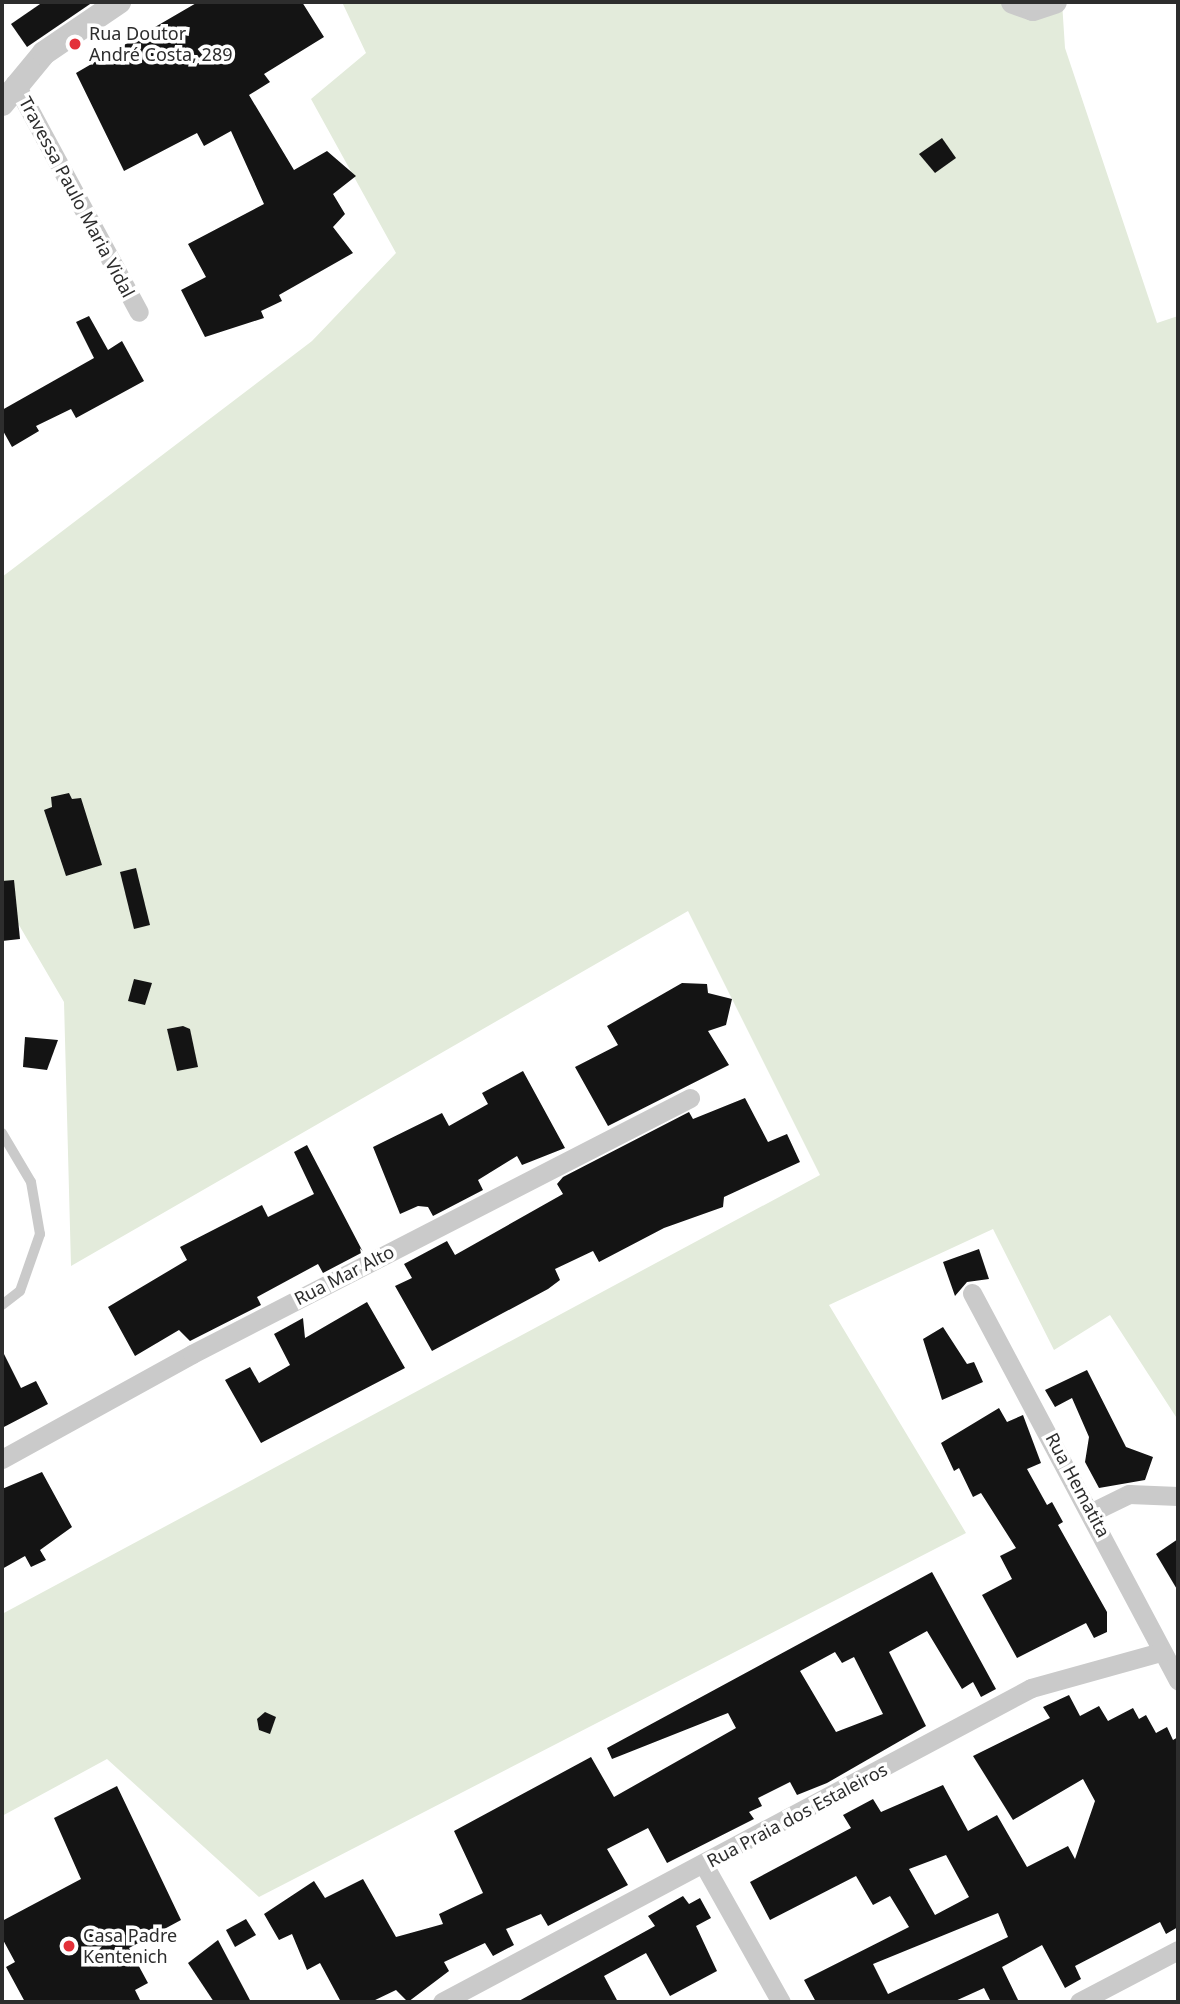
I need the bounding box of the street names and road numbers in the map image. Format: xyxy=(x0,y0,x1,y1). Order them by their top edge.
street label: Travessa Paulo Maria Vidal xyxy=(15,93,139,301)
street label: Rua Mar Alto xyxy=(290,1241,398,1309)
street label: Rua Hematita xyxy=(1041,1429,1115,1541)
street label: Rua Praia dos Estaleiros xyxy=(703,1758,891,1872)

